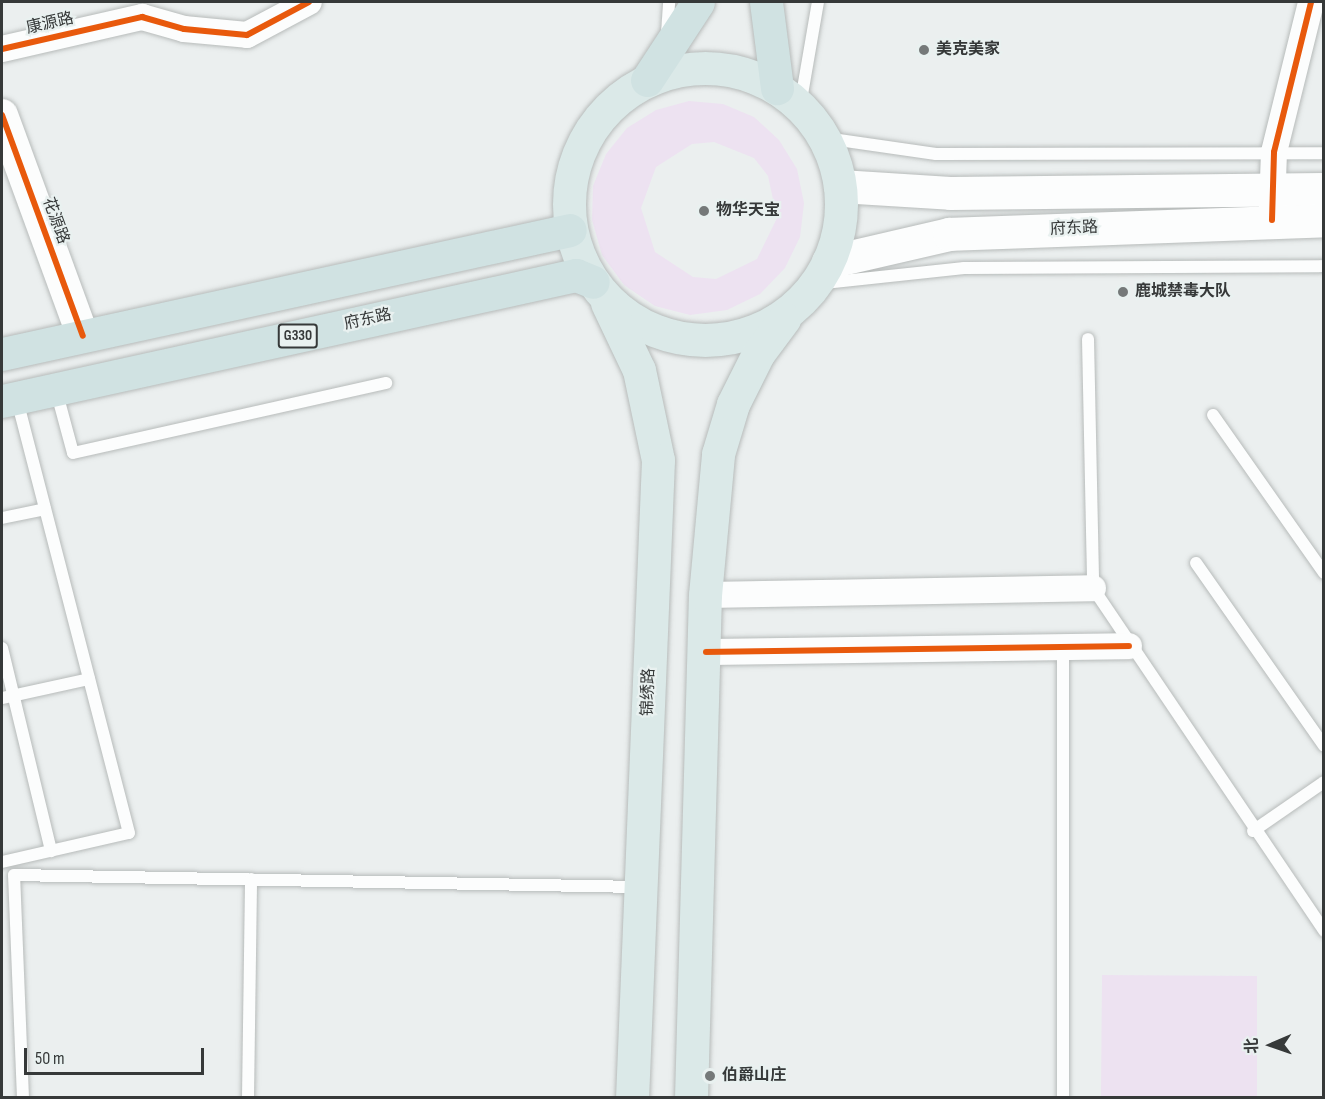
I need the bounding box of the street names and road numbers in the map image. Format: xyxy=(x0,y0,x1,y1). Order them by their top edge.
street label: 康源路 xyxy=(24,9,76,39)
street label: 花源路 xyxy=(38,195,72,247)
street label: 府东路 xyxy=(1050,218,1098,240)
street label: 府东路 xyxy=(343,306,393,334)
road number: G330 xyxy=(277,324,319,348)
street label: 锦绣路 xyxy=(639,668,659,716)

